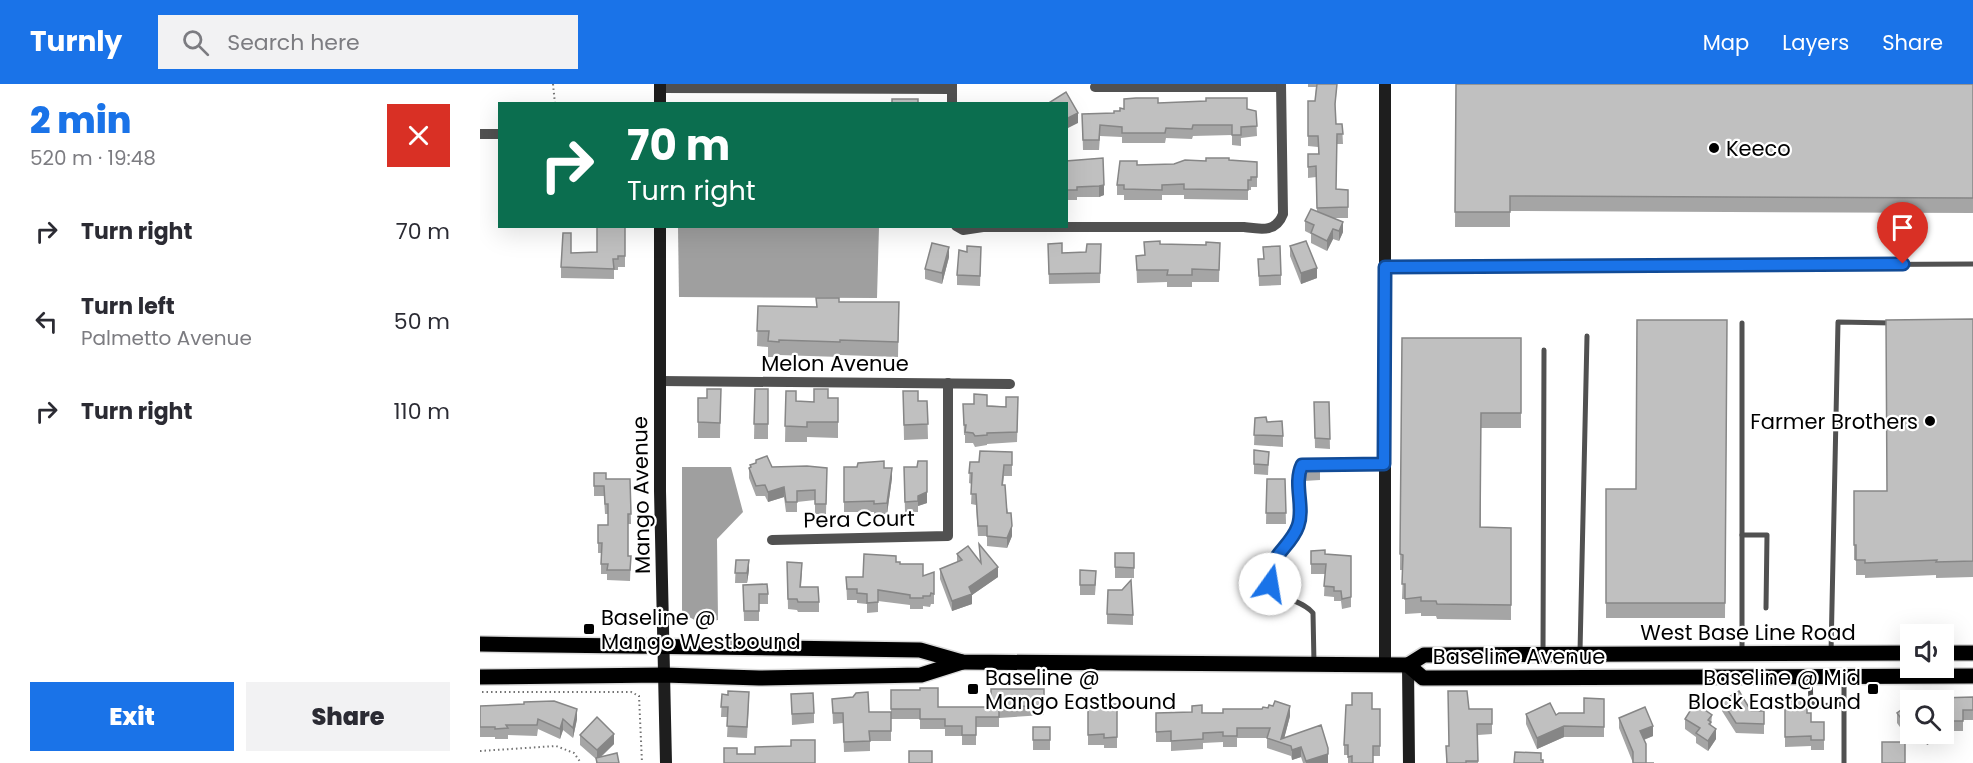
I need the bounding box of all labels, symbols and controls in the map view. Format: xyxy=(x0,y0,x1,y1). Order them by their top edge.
search box xyxy=(158,15,578,69)
text: Turnly xyxy=(30,22,122,61)
icon: search xyxy=(179,26,212,59)
text: Search here xyxy=(227,27,360,58)
text: Map xyxy=(1703,28,1749,57)
text: Layers xyxy=(1782,28,1849,57)
text: Share xyxy=(1882,28,1943,57)
text: 2 min xyxy=(30,95,132,146)
button: close xyxy=(387,104,450,167)
text: 70 m xyxy=(627,116,730,175)
icon: right xyxy=(528,126,606,204)
place label: Keeco xyxy=(1726,134,1791,163)
marker: Keeco xyxy=(1707,141,1721,155)
text: 520 m · 19:48 xyxy=(30,144,156,172)
text: Turn right xyxy=(627,172,756,209)
pin xyxy=(1877,202,1928,264)
icon: arrive xyxy=(1886,211,1919,244)
icon: right xyxy=(30,215,63,248)
text: Turn right xyxy=(81,216,192,247)
text: 70 m xyxy=(396,216,450,247)
text: Turn left xyxy=(81,291,175,322)
icon: left xyxy=(30,305,63,338)
text: 50 m xyxy=(394,306,450,337)
text: Palmetto Avenue xyxy=(81,324,252,352)
street label: Melon Avenue xyxy=(761,349,909,378)
icon: right xyxy=(30,395,63,428)
text: Turn right xyxy=(81,396,192,427)
text: 110 m xyxy=(394,396,450,427)
place label: Farmer Brothers xyxy=(1750,407,1918,436)
marker: Farmer Brothers xyxy=(1923,414,1937,428)
street label: Mango Avenue xyxy=(625,416,657,574)
street label: Pera Court xyxy=(803,504,915,534)
position arrow xyxy=(1238,552,1302,616)
place label: Baseline @ Mango Westbound xyxy=(601,603,801,656)
street label: West Base Line Road xyxy=(1640,618,1856,647)
marker: Baseline @ Mango Westbound xyxy=(582,622,596,636)
map controls xyxy=(1900,624,1954,744)
button: sound xyxy=(1900,624,1954,678)
street label: Baseline Avenue xyxy=(1433,642,1605,671)
place label: Baseline @ Mango Eastbound xyxy=(985,663,1176,716)
place label: Baseline @ Mid Block Eastbound xyxy=(1688,663,1861,716)
button: Exit xyxy=(30,682,234,751)
button: Share xyxy=(246,682,450,751)
marker: Baseline @ Mango Eastbound xyxy=(966,682,980,696)
marker: Baseline @ Mid Block Eastbound xyxy=(1866,682,1880,696)
button: search xyxy=(1900,690,1954,744)

